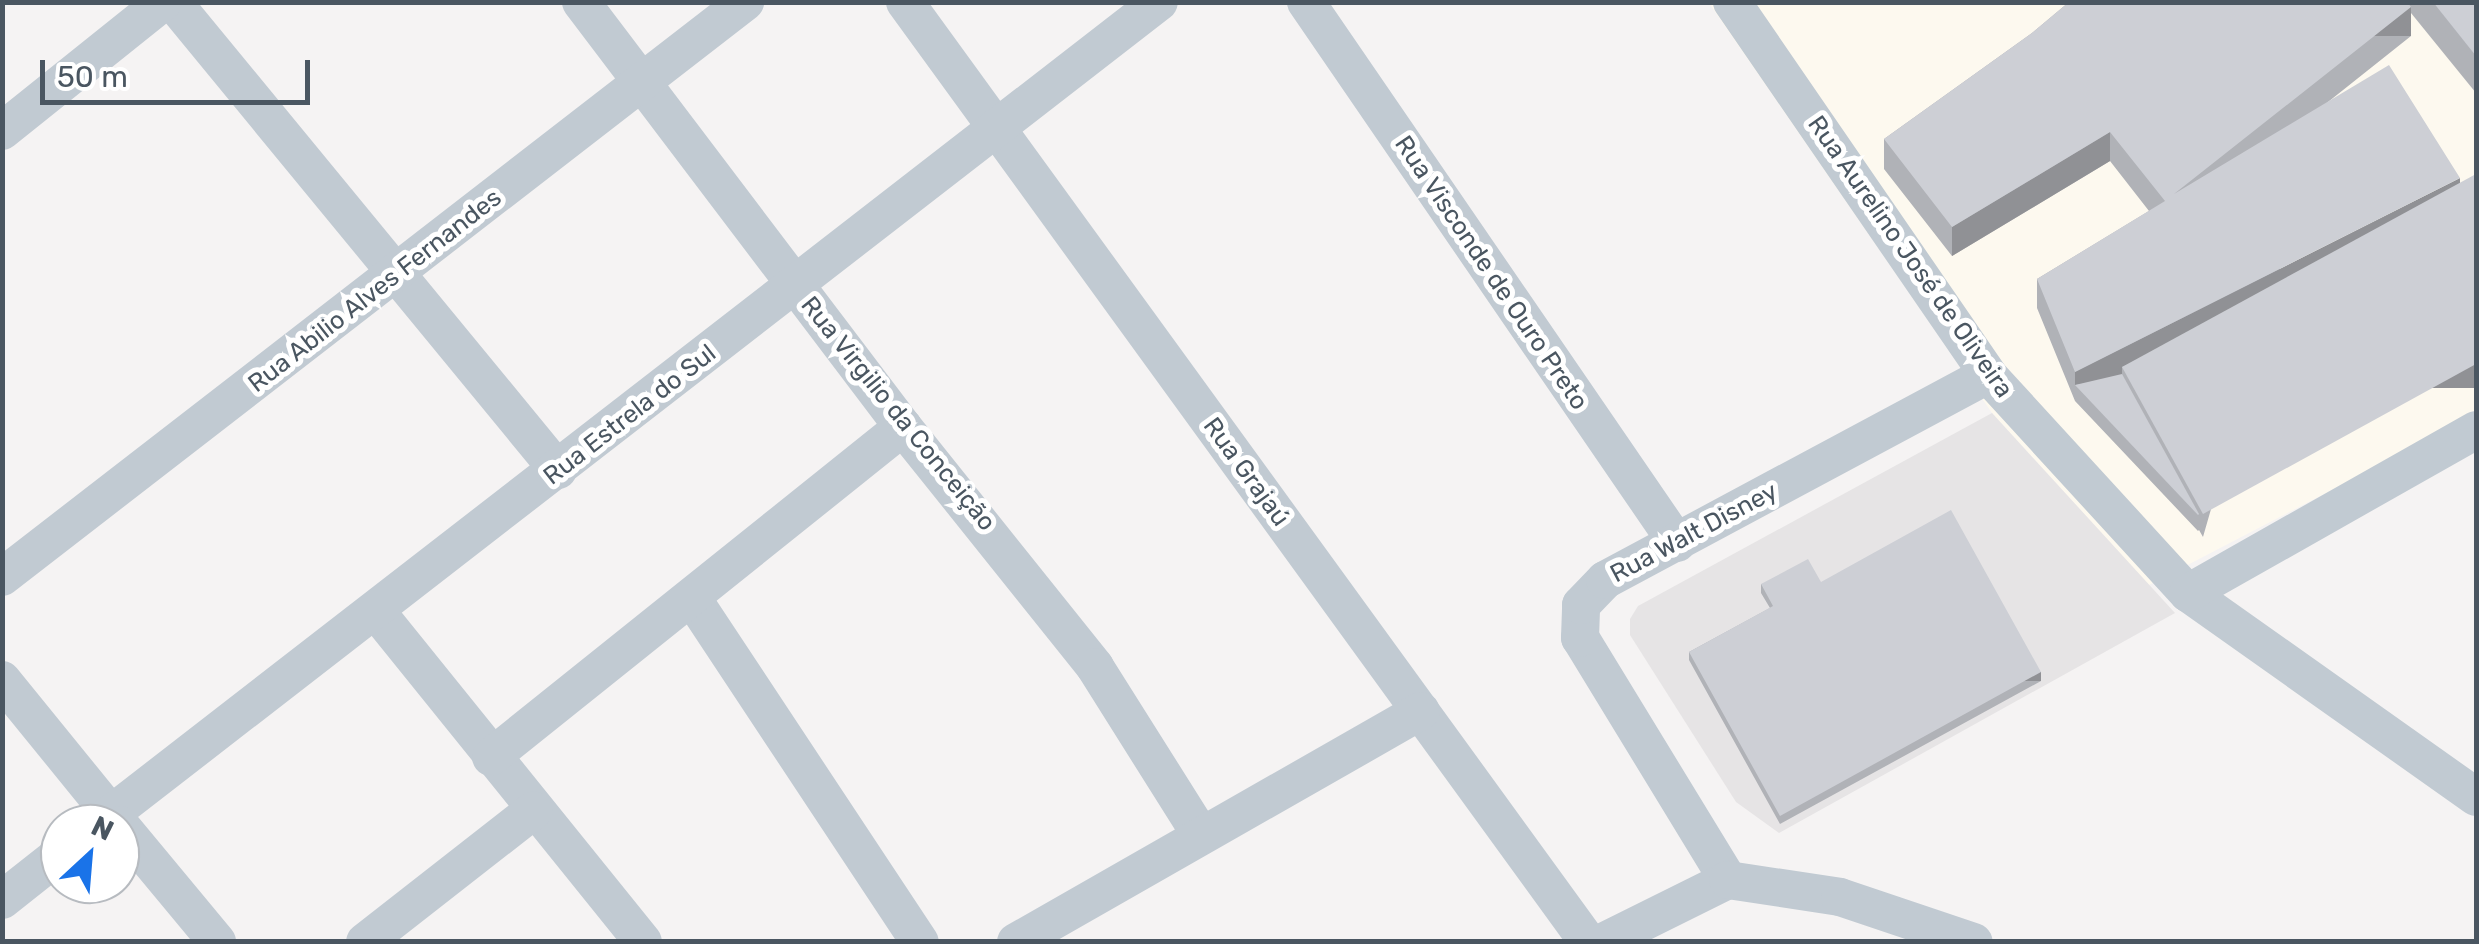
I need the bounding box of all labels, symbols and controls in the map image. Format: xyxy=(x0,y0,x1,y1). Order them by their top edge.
scale bar xyxy=(45,40,315,102)
text: 50 m xyxy=(57,59,128,95)
street label: Rua Aurelino José de Oliveira xyxy=(1801,110,2019,404)
street label: Rua Visconde de Ouro Preto xyxy=(1388,130,1594,416)
street label: Rua Abilio Alves Fernandes xyxy=(242,182,508,400)
street label: Rua Virgilio da Conceição xyxy=(794,291,1002,537)
street label: Rua Estrela do Sul xyxy=(538,338,722,492)
street label: Rua Grajaú xyxy=(1197,412,1295,532)
street label: Rua Walt Disney xyxy=(1605,476,1783,590)
north arrow xyxy=(40,804,140,904)
text: N xyxy=(86,809,119,848)

